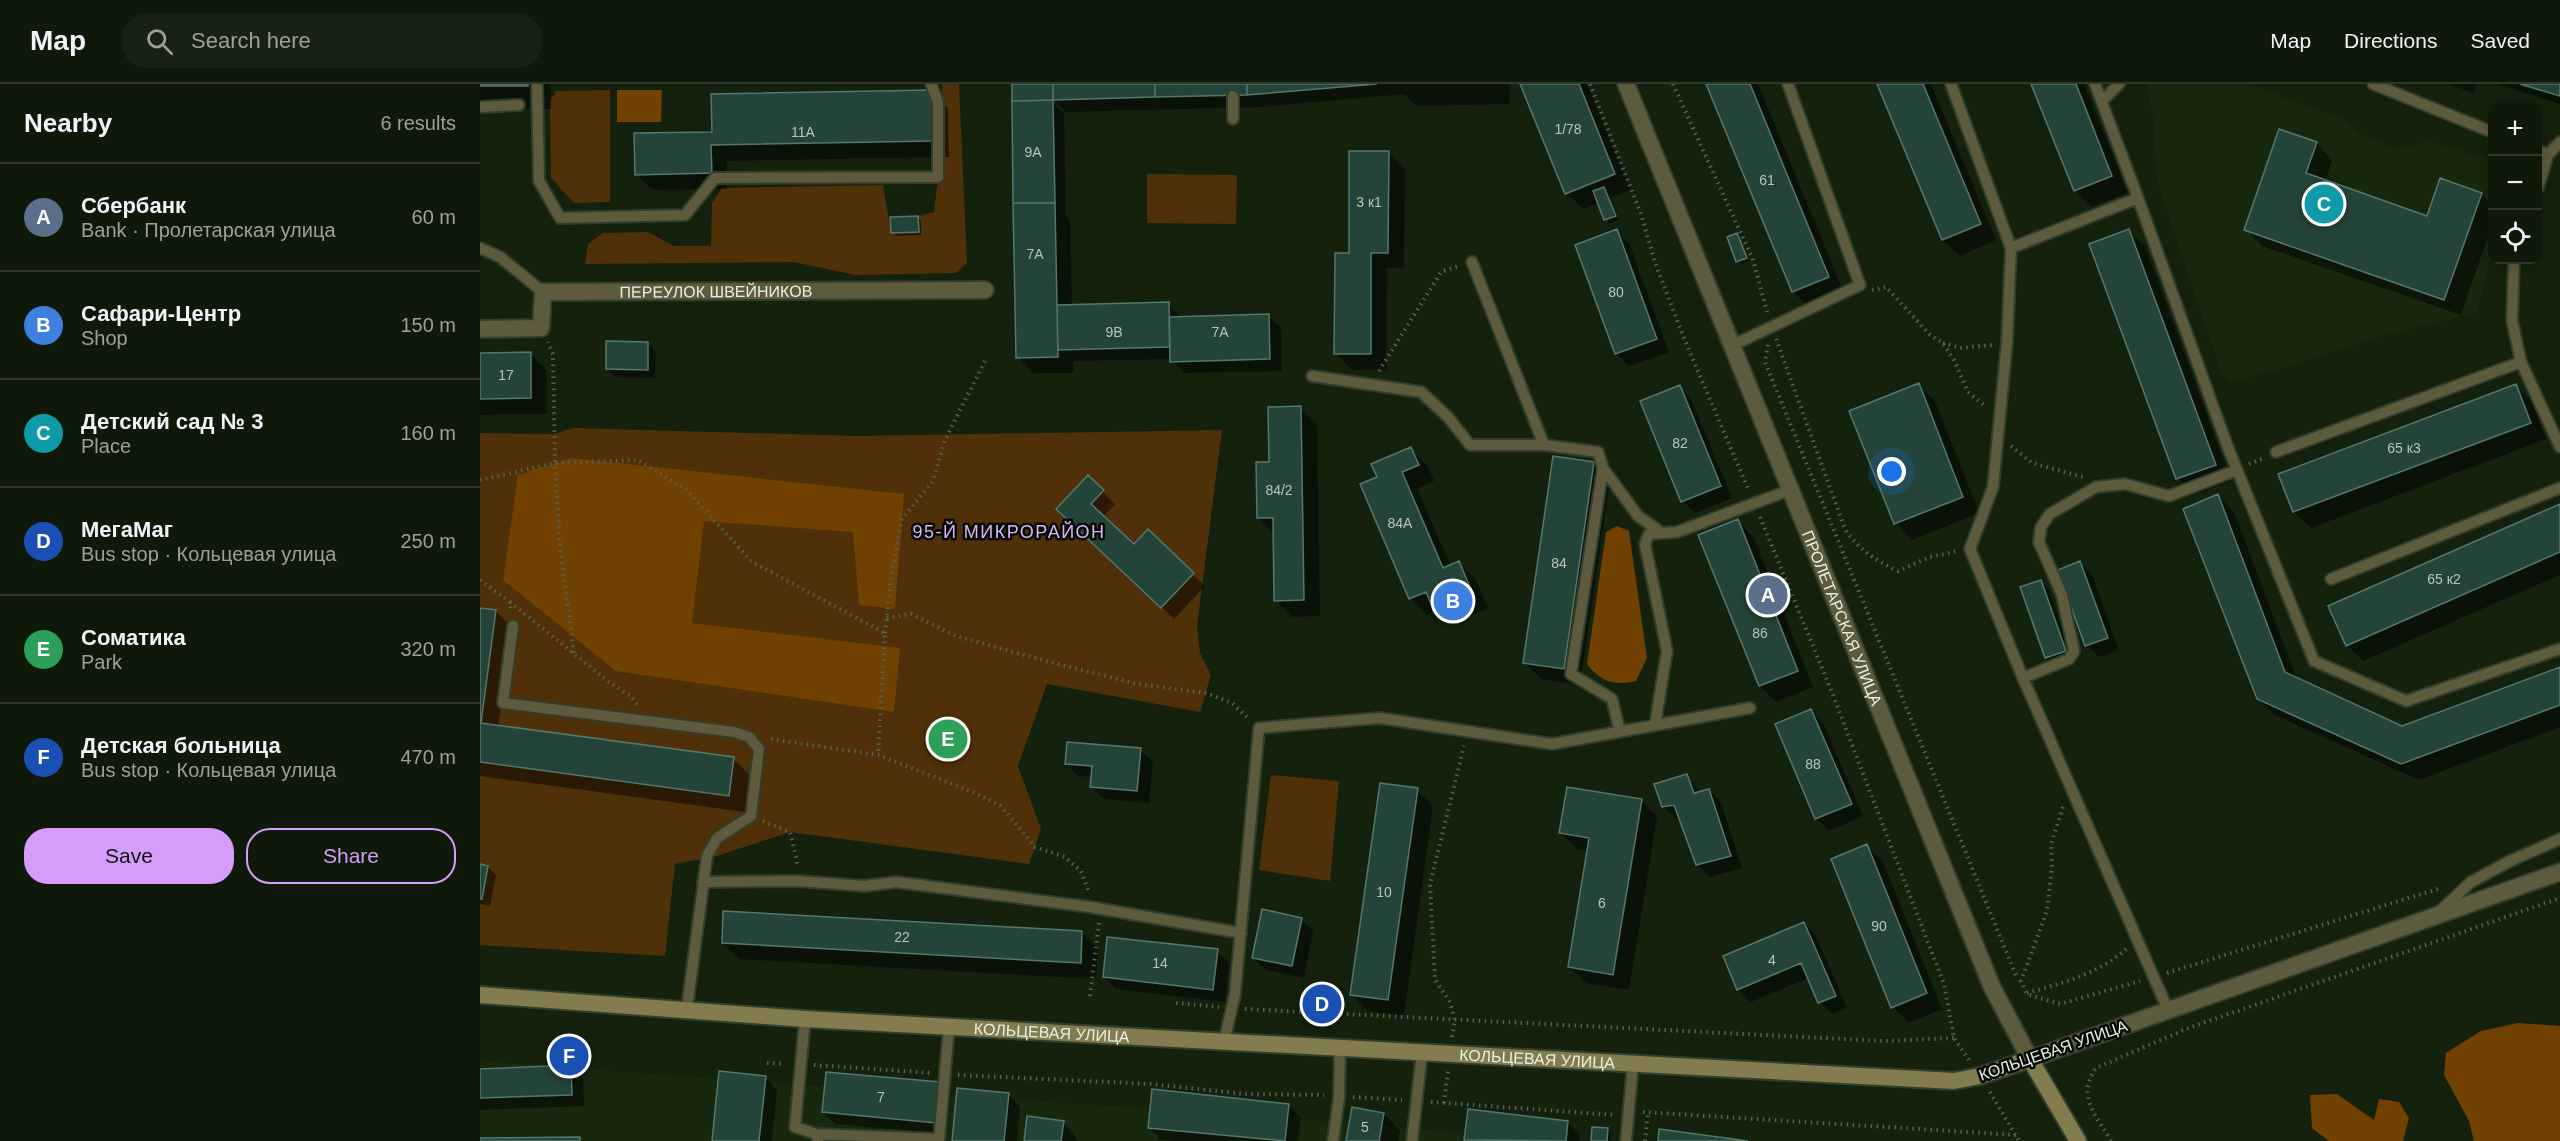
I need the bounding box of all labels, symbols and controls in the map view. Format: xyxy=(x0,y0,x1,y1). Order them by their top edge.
search box xyxy=(122,14,542,68)
text: Map xyxy=(30,25,86,56)
icon: search xyxy=(143,25,176,58)
text: Search here xyxy=(191,28,311,53)
text: Map xyxy=(2270,29,2311,52)
text: Directions xyxy=(2344,29,2437,52)
text: Saved xyxy=(2470,29,2530,52)
map controls xyxy=(2488,102,2542,264)
button: + xyxy=(2488,102,2542,156)
text: Nearby xyxy=(24,108,112,138)
text: 6 results xyxy=(380,112,456,134)
house number: 1/78 xyxy=(1554,121,1582,137)
house number: 11А xyxy=(791,124,816,140)
house number: 9А xyxy=(1024,144,1042,160)
button: − xyxy=(2488,156,2542,210)
house number: 61 xyxy=(1759,172,1775,188)
pin: C xyxy=(2304,182,2344,226)
text: Сбербанк xyxy=(81,193,186,218)
house number: 3 к1 xyxy=(1356,194,1382,210)
text: A xyxy=(36,206,51,228)
text: 60 m xyxy=(412,206,456,228)
button: locate xyxy=(2488,210,2542,264)
text: Bank · Пролетарская улица xyxy=(81,219,336,241)
house number: 7А xyxy=(1026,246,1044,262)
street label: ПЕРЕУЛОК ШВЕЙНИКОВ xyxy=(620,282,812,301)
house number: 80 xyxy=(1608,284,1624,300)
text: Сафари-Центр xyxy=(81,301,241,326)
text: B xyxy=(36,314,51,336)
text: 150 m xyxy=(400,314,456,336)
house number: 9В xyxy=(1105,324,1123,340)
house number: 7А xyxy=(1211,324,1229,340)
text: Shop xyxy=(81,327,128,349)
house number: 17 xyxy=(498,367,514,383)
text: Детский сад № 3 xyxy=(81,409,263,434)
text: C xyxy=(36,422,51,444)
text: 160 m xyxy=(400,422,456,444)
text: Place xyxy=(81,435,131,457)
house number: 82 xyxy=(1672,435,1688,451)
house number: 65 к3 xyxy=(2387,440,2421,456)
your location xyxy=(1877,457,1906,486)
house number: 84/2 xyxy=(1265,482,1293,498)
house number: 84А xyxy=(1388,515,1413,531)
text: МегаМаг xyxy=(81,517,173,542)
district label: 95-Й МИКРОРАЙОН xyxy=(912,521,1106,542)
street label: ПРОЛЕТАРСКАЯ УЛИЦА xyxy=(1799,528,1885,708)
text: D xyxy=(36,530,51,552)
text: 250 m xyxy=(400,530,456,552)
text: Bus stop · Кольцевая улица xyxy=(81,543,336,565)
house number: 84 xyxy=(1551,555,1567,571)
house number: 65 к2 xyxy=(2427,571,2461,587)
pin: A xyxy=(1748,572,1788,618)
pin: B xyxy=(1434,578,1472,624)
text: Соматика xyxy=(81,625,186,650)
house number: 86 xyxy=(1752,625,1768,641)
text: E xyxy=(37,638,50,660)
text: 320 m xyxy=(400,638,456,660)
text: Park xyxy=(81,651,122,673)
pin: E xyxy=(928,716,968,762)
text: Детская больница xyxy=(81,733,281,758)
text: F xyxy=(37,746,50,768)
text: 470 m xyxy=(400,746,456,768)
house number: 88 xyxy=(1805,756,1821,772)
text: Bus stop · Кольцевая улица xyxy=(81,759,336,781)
button: Save xyxy=(24,828,234,884)
button: Share xyxy=(246,828,456,884)
house number: 10 xyxy=(1376,884,1392,900)
house number: 6 xyxy=(1598,895,1606,911)
house number: 90 xyxy=(1871,918,1887,934)
house number: 22 xyxy=(894,929,910,945)
house number: 4 xyxy=(1768,952,1776,968)
house number: 14 xyxy=(1152,955,1168,971)
pin: D xyxy=(1302,982,1342,1026)
street label: КОЛЬЦЕВАЯ УЛИЦА xyxy=(1977,1017,2130,1084)
street label: КОЛЬЦЕВАЯ УЛИЦА xyxy=(973,1020,1130,1046)
pin: F xyxy=(550,1034,589,1078)
street label: КОЛЬЦЕВАЯ УЛИЦА xyxy=(1459,1046,1616,1072)
house number: 7 xyxy=(877,1089,885,1105)
house number: 5 xyxy=(1361,1119,1369,1135)

